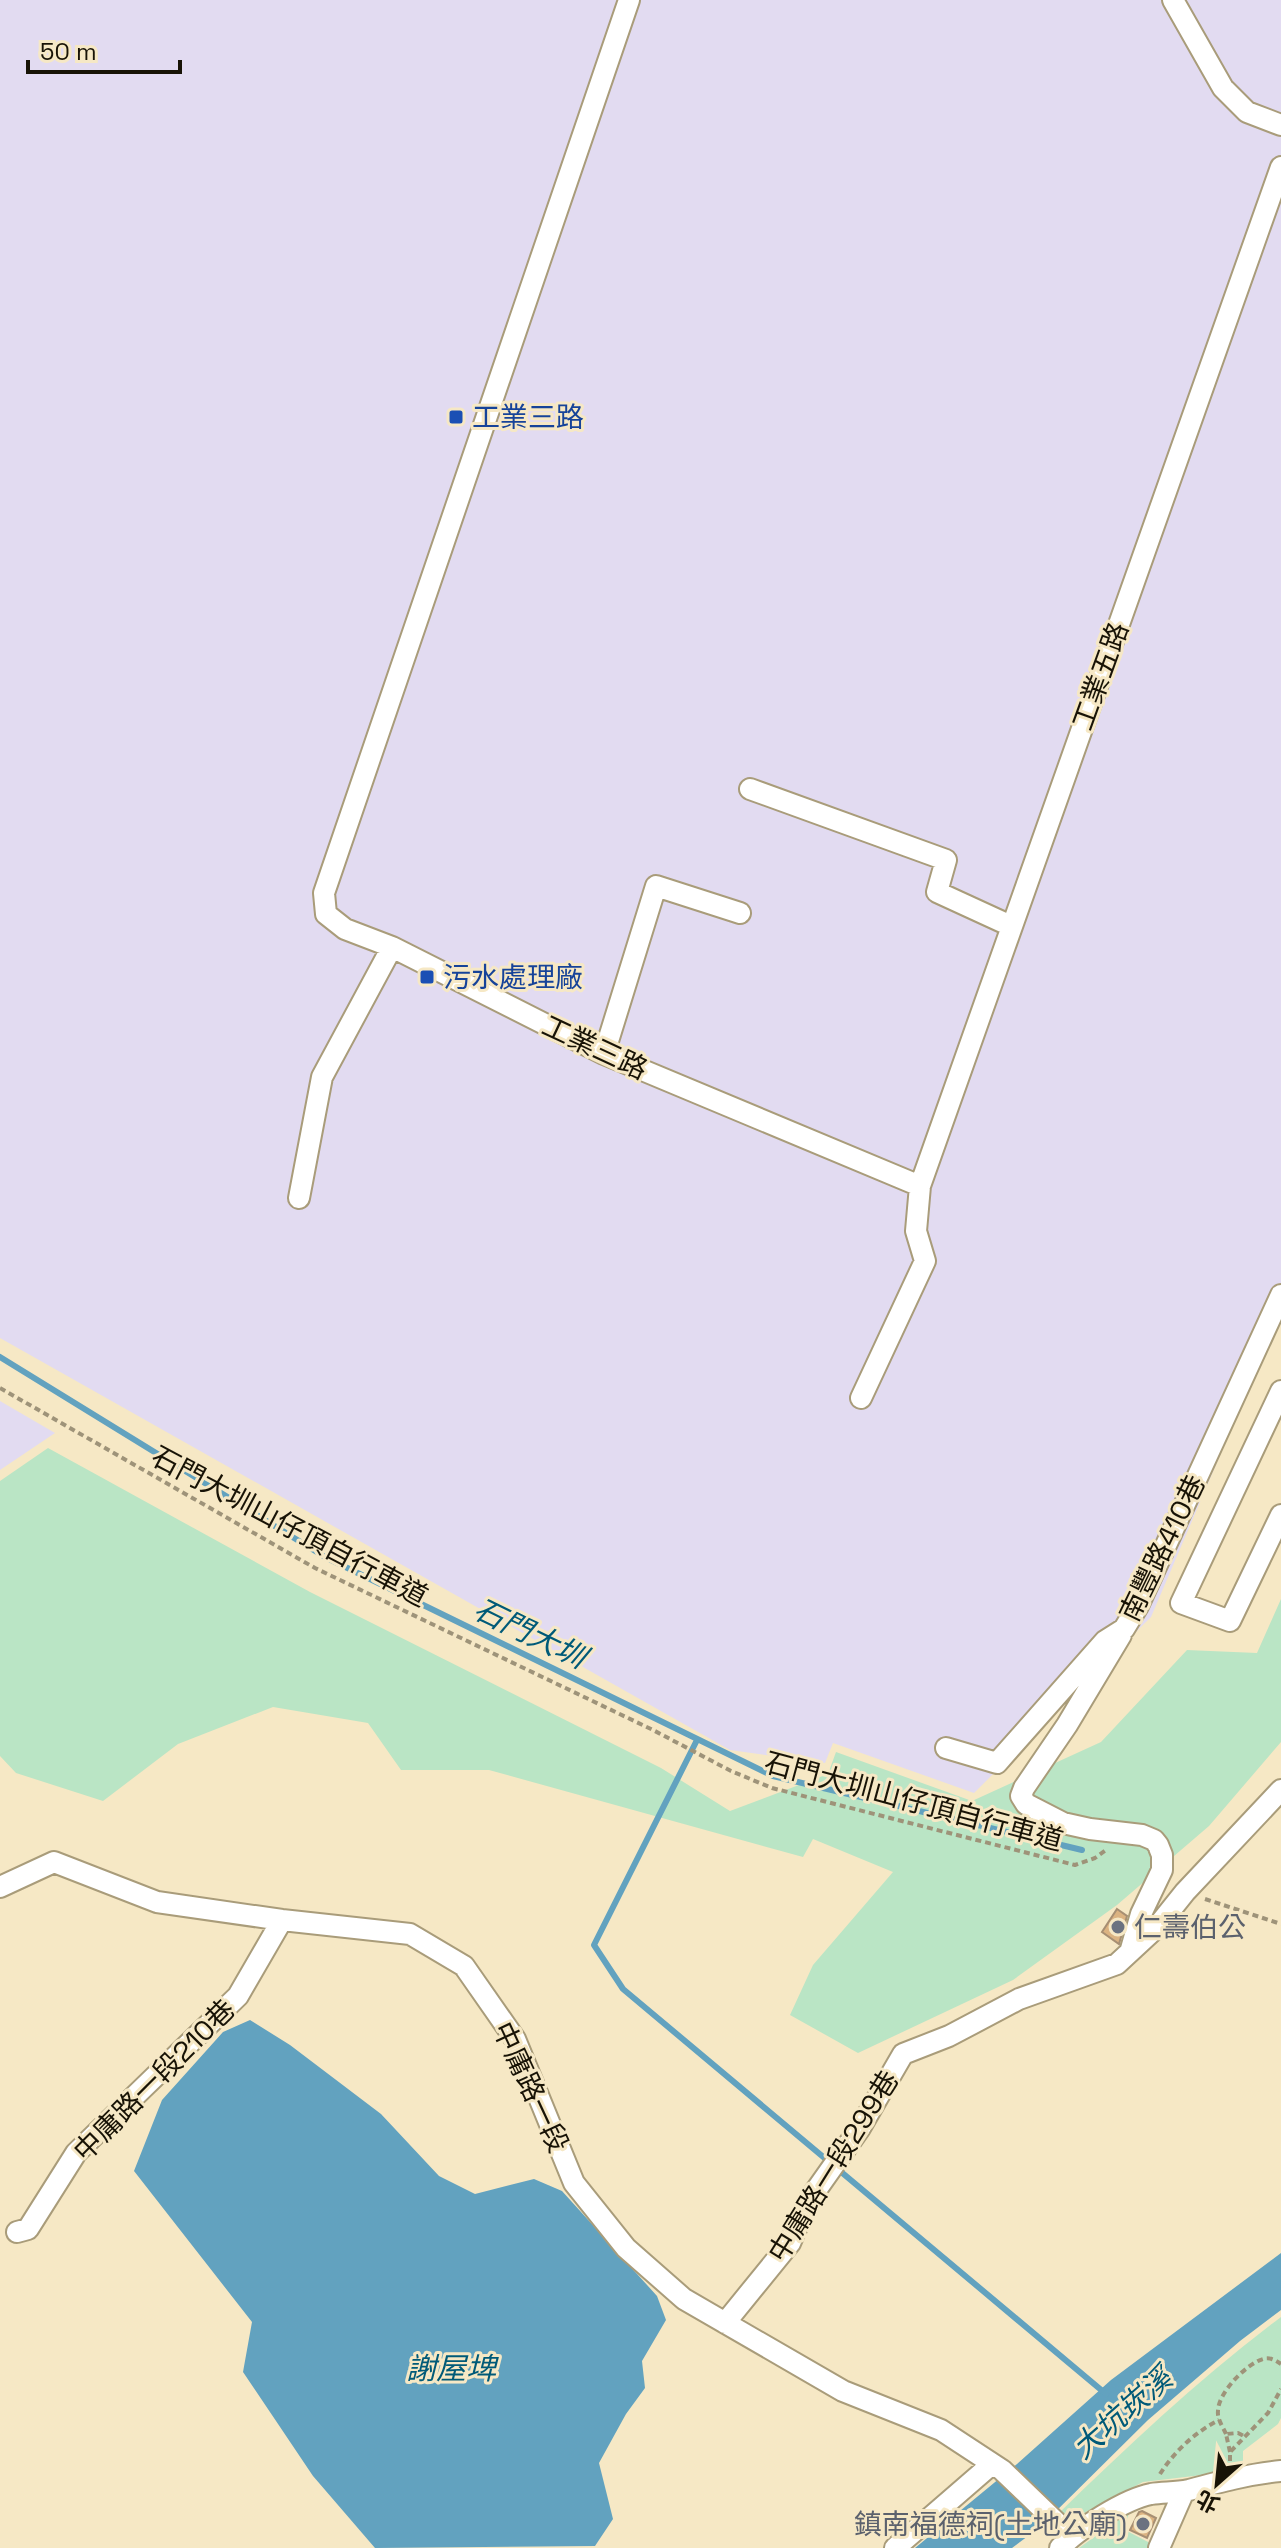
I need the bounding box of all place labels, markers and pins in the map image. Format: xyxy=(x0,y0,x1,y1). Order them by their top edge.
place label: 工業三路 xyxy=(472,399,584,435)
marker: 工業三路 xyxy=(447,408,465,426)
place label: 污水處理廠 xyxy=(443,959,583,995)
marker: 污水處理廠 xyxy=(418,968,436,986)
place label: 仁壽伯公 xyxy=(1134,1909,1246,1945)
marker: 仁壽伯公 xyxy=(1109,1918,1127,1936)
place label: 鎮南福德祠(土地公廟) xyxy=(854,2506,1127,2542)
marker: 鎮南福德祠(土地公廟) xyxy=(1134,2515,1152,2533)

